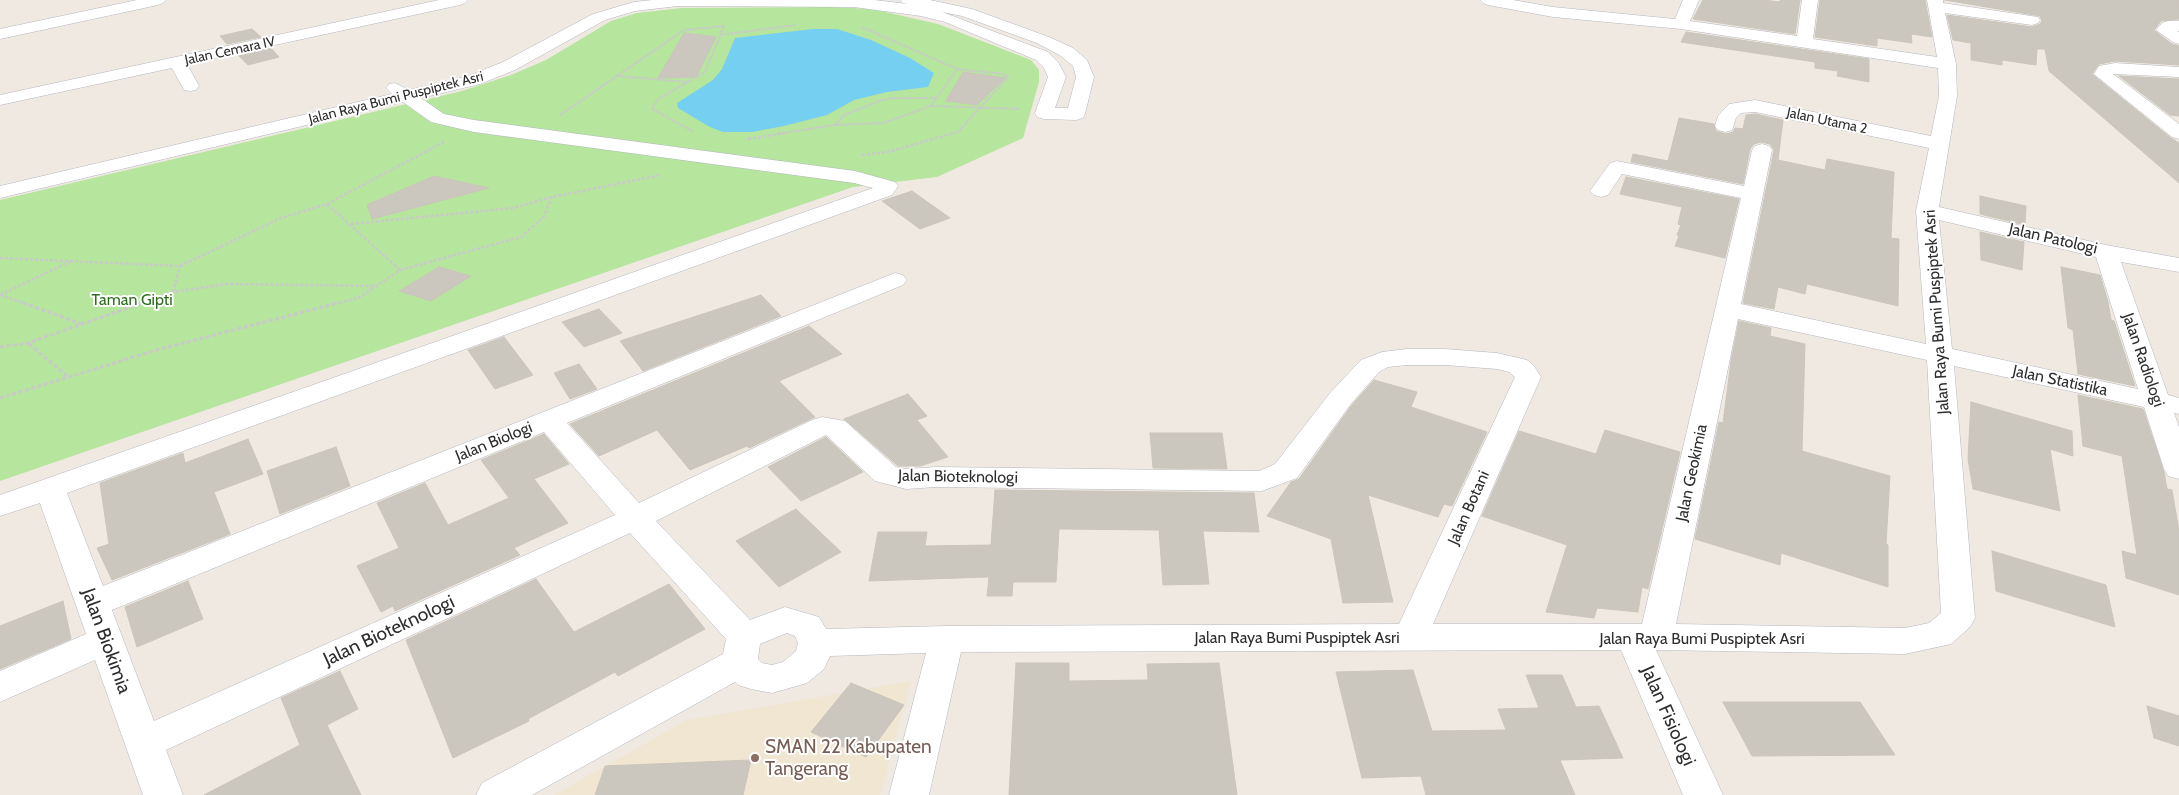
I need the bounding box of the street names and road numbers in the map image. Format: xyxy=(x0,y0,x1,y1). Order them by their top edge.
street label: Jalan Cemara IV xyxy=(183,33,277,69)
street label: Jalan Raya Bumi Puspiptek Asri xyxy=(307,68,485,128)
street label: Jalan Utama 2 xyxy=(1785,104,1869,138)
street label: Jalan Raya Bumi Puspiptek Asri xyxy=(1920,209,1954,415)
street label: Jalan Patologi xyxy=(2007,219,2099,259)
street label: Jalan Radiologi xyxy=(2118,311,2168,409)
street label: Jalan Statistika xyxy=(2011,362,2109,400)
street label: Jalan Biologi xyxy=(453,418,535,466)
street label: Jalan Geokimia xyxy=(1672,423,1712,523)
street label: Jalan Bioteknologi xyxy=(898,466,1018,488)
street label: Jalan Botani xyxy=(1444,468,1494,548)
street label: Jalan Biokimia xyxy=(76,585,136,697)
street label: Jalan Bioteknologi xyxy=(320,591,458,671)
street label: Jalan Raya Bumi Puspiptek Asri xyxy=(1194,628,1400,648)
street label: Jalan Raya Bumi Puspiptek Asri xyxy=(1599,629,1805,649)
street label: Jalan Fisiologi xyxy=(1636,662,1700,770)

